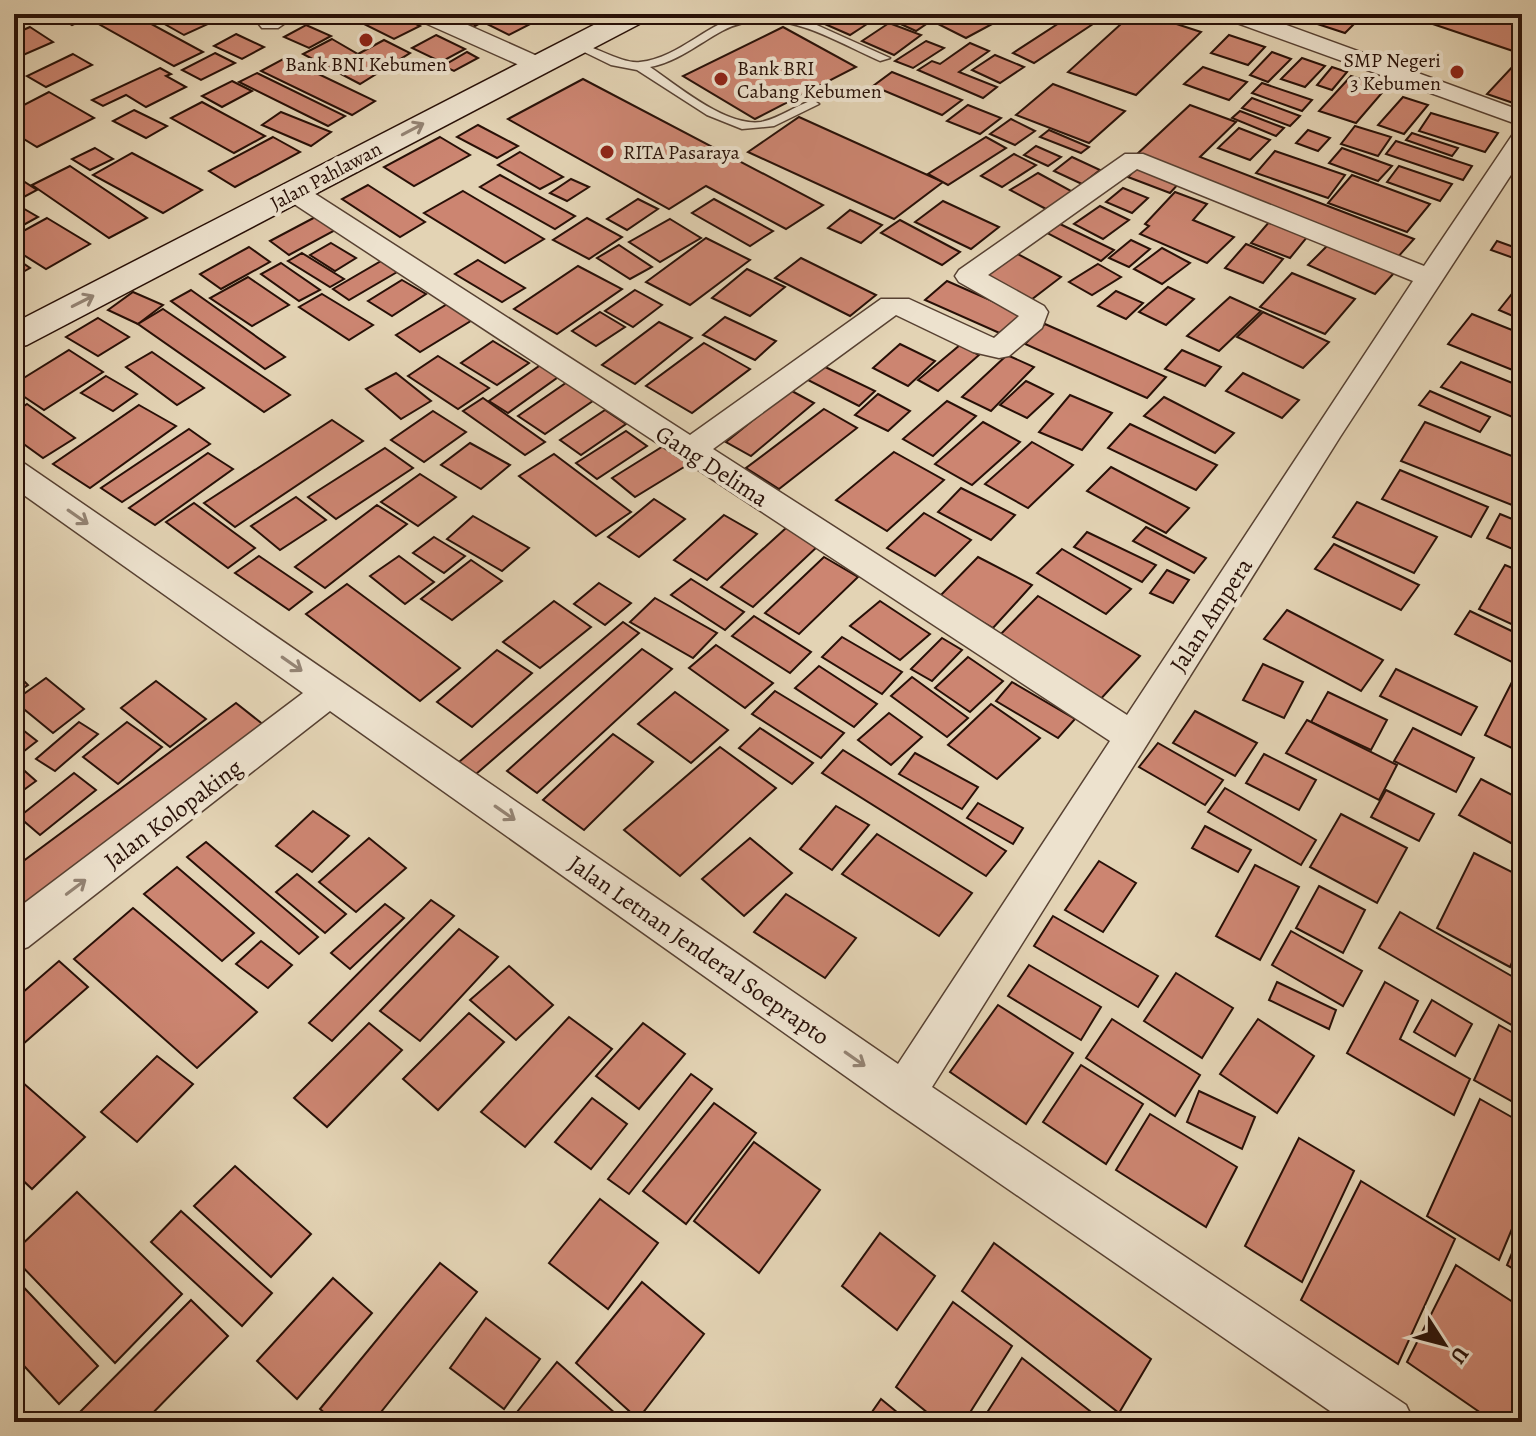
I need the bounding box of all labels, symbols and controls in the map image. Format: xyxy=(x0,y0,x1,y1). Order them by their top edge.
marker: Bank BNI Kebumen xyxy=(357,31,375,49)
place label: SMP Negeri 3 Kebumen xyxy=(1343,47,1441,97)
place label: Bank BNI Kebumen xyxy=(285,51,447,78)
place label: Bank BRI Cabang Kebumen xyxy=(737,55,882,105)
marker: SMP Negeri 3 Kebumen xyxy=(1448,63,1466,81)
marker: Bank BRI Cabang Kebumen xyxy=(712,70,730,88)
one-way arrow xyxy=(401,121,425,137)
street label: Jalan Pahlawan xyxy=(265,135,387,217)
place label: RITA Pasaraya xyxy=(623,139,740,166)
marker: RITA Pasaraya xyxy=(598,143,616,161)
one-way arrow xyxy=(71,293,95,309)
street label: Gang Delima xyxy=(649,418,775,515)
one-way arrow xyxy=(67,509,89,525)
street label: Jalan Ampera xyxy=(1162,551,1260,678)
one-way arrow xyxy=(281,656,303,672)
street label: Jalan Kolopaking xyxy=(97,752,249,876)
one-way arrow xyxy=(494,805,516,822)
street label: Jalan Letnan Jenderal Soeprapto xyxy=(562,847,836,1053)
one-way arrow xyxy=(65,879,86,896)
one-way arrow xyxy=(844,1051,866,1067)
north arrow xyxy=(1404,1304,1484,1384)
text: U xyxy=(1443,1340,1476,1370)

